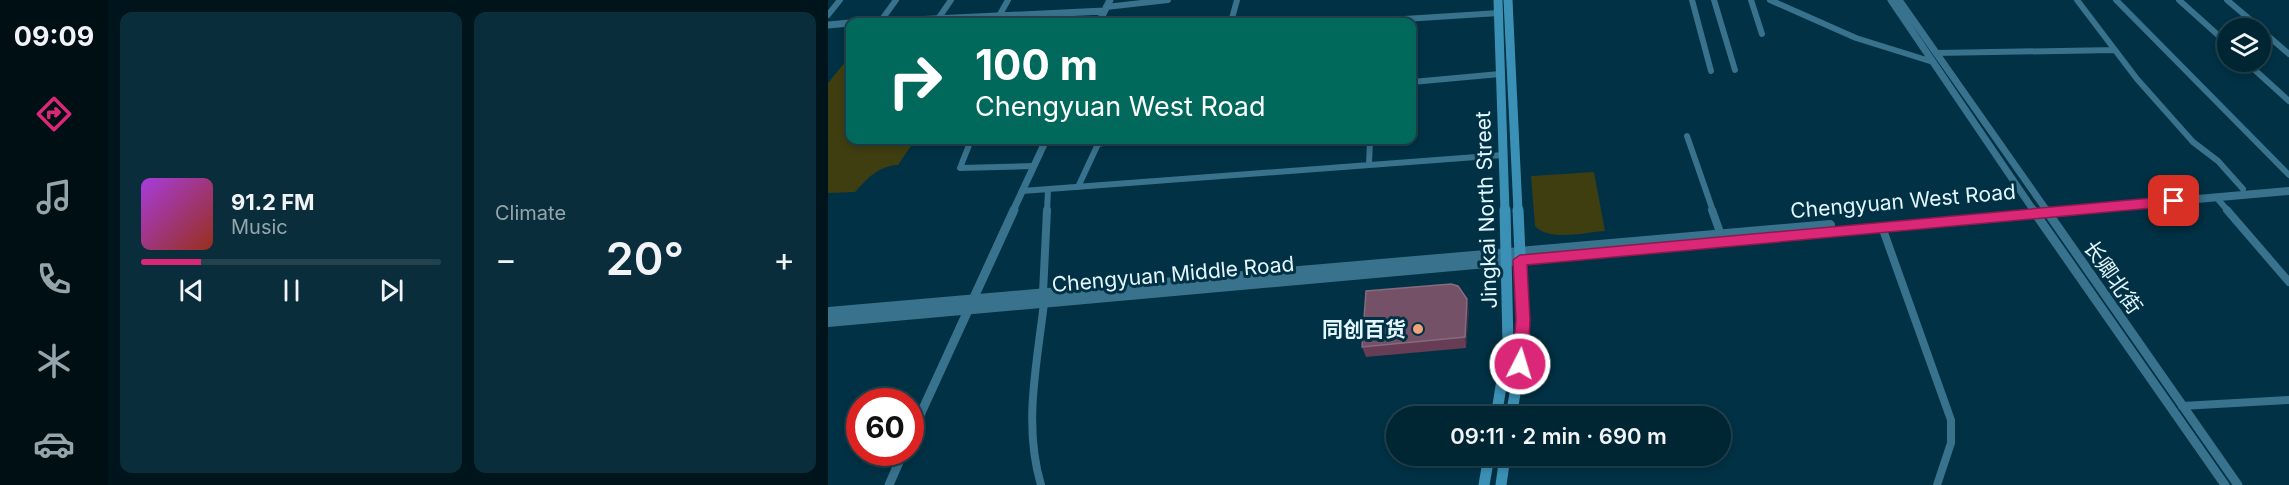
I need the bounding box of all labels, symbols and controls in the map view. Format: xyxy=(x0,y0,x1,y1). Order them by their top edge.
map controls xyxy=(2217,18,2271,72)
button: layers xyxy=(2217,18,2271,72)
text: 09:09 xyxy=(14,20,94,53)
text: 100 m xyxy=(975,39,1098,90)
icon: right xyxy=(876,42,954,120)
text: Chengyuan West Road xyxy=(975,90,1266,123)
icon: directions xyxy=(33,93,75,135)
street label: Jingkai North Street xyxy=(1470,111,1502,309)
pin xyxy=(2148,175,2199,226)
icon: music xyxy=(33,176,75,218)
street label: Chengyuan West Road xyxy=(1789,179,2017,223)
icon: arrive xyxy=(2157,184,2190,217)
text: 91.2 FM xyxy=(231,189,315,215)
text: Climate xyxy=(495,201,566,225)
text: Music xyxy=(231,215,288,239)
text: 20° xyxy=(606,231,684,286)
street label: 长卿北街 xyxy=(2079,235,2147,319)
text: − xyxy=(495,239,517,279)
text: + xyxy=(773,239,795,279)
street label: Chengyuan Middle Road xyxy=(1051,251,1295,297)
icon: phone xyxy=(33,258,75,300)
icon: previous xyxy=(175,274,208,307)
icon: pause xyxy=(275,274,308,307)
icon: next xyxy=(375,274,408,307)
place label: 同创百货 xyxy=(1322,317,1406,342)
marker: 同创百货 xyxy=(1411,322,1425,336)
position arrow xyxy=(1488,332,1552,396)
icon: climate xyxy=(33,340,75,382)
speed limit sign: 60 xyxy=(846,388,924,466)
icon: car xyxy=(33,423,75,465)
text: 09:11 · 2 min · 690 m xyxy=(1450,423,1667,449)

